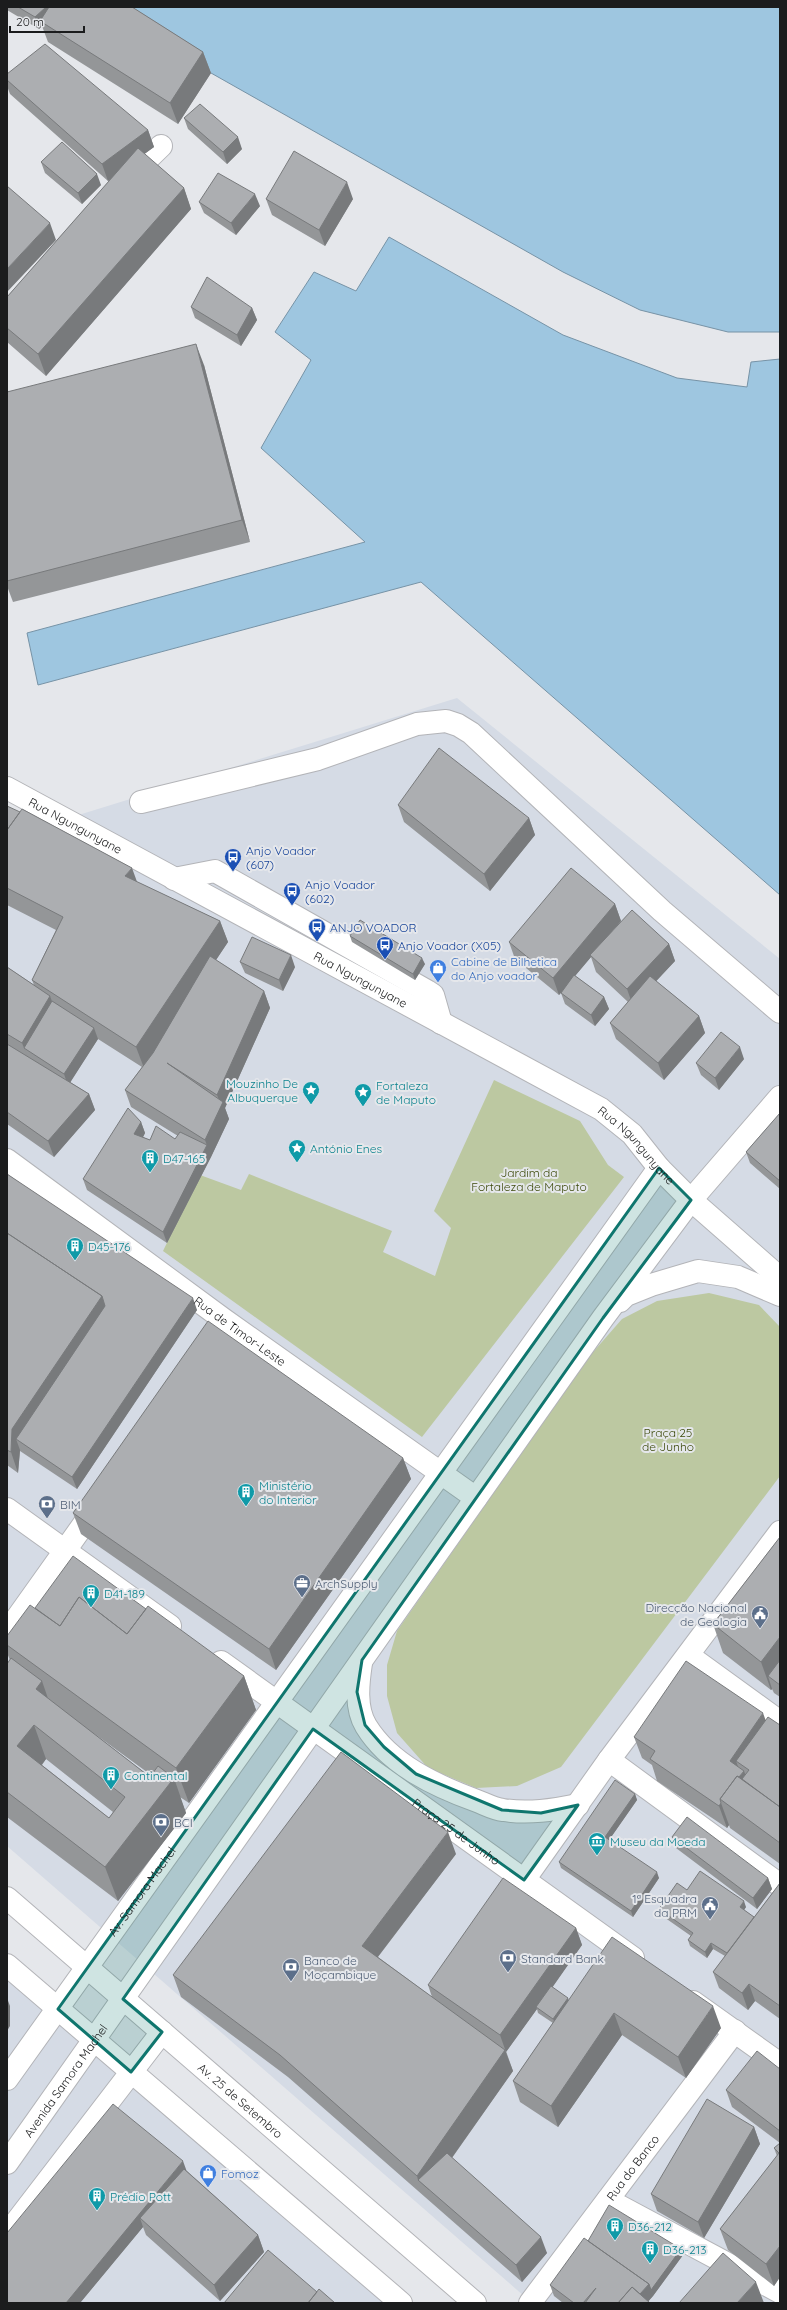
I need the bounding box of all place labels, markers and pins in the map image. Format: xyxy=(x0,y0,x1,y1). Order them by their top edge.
place label: Anjo Voador (607) xyxy=(246,843,316,872)
bus stop icon: Anjo Voador (607) xyxy=(223,847,243,872)
place label: Anjo Voador (602) xyxy=(305,877,375,906)
bus stop icon: Anjo Voador (602) xyxy=(282,881,302,906)
bus stop icon: ANJO VOADOR xyxy=(307,917,327,942)
place label: ANJO VOADOR xyxy=(330,920,416,935)
bus stop icon: Anjo Voador (X05) xyxy=(375,935,395,960)
place label: Anjo Voador (X05) xyxy=(398,938,501,953)
place label: Cabine de Bilhetica do Anjo voador xyxy=(451,954,557,983)
shop icon: Cabine de Bilhetica do Anjo voador xyxy=(428,958,448,983)
place label: Mouzinho De Albuquerque xyxy=(226,1076,298,1105)
place label: Fortaleza de Maputo xyxy=(376,1078,436,1107)
place icon: Mouzinho De Albuquerque xyxy=(301,1080,321,1105)
place icon: Fortaleza de Maputo xyxy=(353,1082,373,1107)
place icon: António Enes xyxy=(287,1138,307,1163)
place label: António Enes xyxy=(310,1141,383,1156)
building icon: D47-165 xyxy=(140,1148,160,1173)
place label: D47-165 xyxy=(163,1151,205,1166)
building icon: D45-176 xyxy=(65,1236,85,1261)
place label: D45-176 xyxy=(88,1239,131,1254)
place label: Ministério do Interior xyxy=(259,1478,317,1507)
building icon: Ministério do Interior xyxy=(236,1482,256,1507)
bank icon: BIM xyxy=(37,1494,57,1519)
place label: BIM xyxy=(60,1497,81,1512)
office icon: ArchSupply xyxy=(292,1573,312,1598)
place label: ArchSupply xyxy=(315,1576,378,1591)
building icon: D41-189 xyxy=(81,1583,101,1608)
place label: D41-189 xyxy=(104,1586,145,1601)
place label: Direcção Nacional de Geologia xyxy=(645,1600,747,1629)
public building icon: Direcção Nacional de Geologia xyxy=(750,1604,770,1629)
building icon: Continental xyxy=(101,1765,121,1790)
place label: Continental xyxy=(124,1768,187,1783)
bank icon: BCI xyxy=(151,1812,171,1837)
place label: BCI xyxy=(174,1815,193,1830)
museum icon: Museu da Moeda xyxy=(587,1831,607,1856)
place label: Museu da Moeda xyxy=(610,1834,706,1849)
place label: 1ª Esquadra da PRM xyxy=(632,1891,697,1920)
public building icon: 1ª Esquadra da PRM xyxy=(700,1895,720,1920)
bank icon: Standard Bank xyxy=(498,1948,518,1973)
place label: Standard Bank xyxy=(521,1951,604,1966)
place label: Banco de Moçambique xyxy=(304,1953,377,1982)
bank icon: Banco de Moçambique xyxy=(281,1957,301,1982)
shop icon: Fomoz xyxy=(198,2163,218,2188)
place label: Fomoz xyxy=(221,2166,259,2181)
building icon: Prédio Pott xyxy=(87,2186,107,2211)
place label: Prédio Pott xyxy=(110,2189,171,2204)
building icon: D36-212 xyxy=(605,2216,625,2241)
place label: D36-212 xyxy=(628,2219,672,2234)
building icon: D36-213 xyxy=(640,2239,660,2264)
place label: D36-213 xyxy=(663,2242,706,2257)

